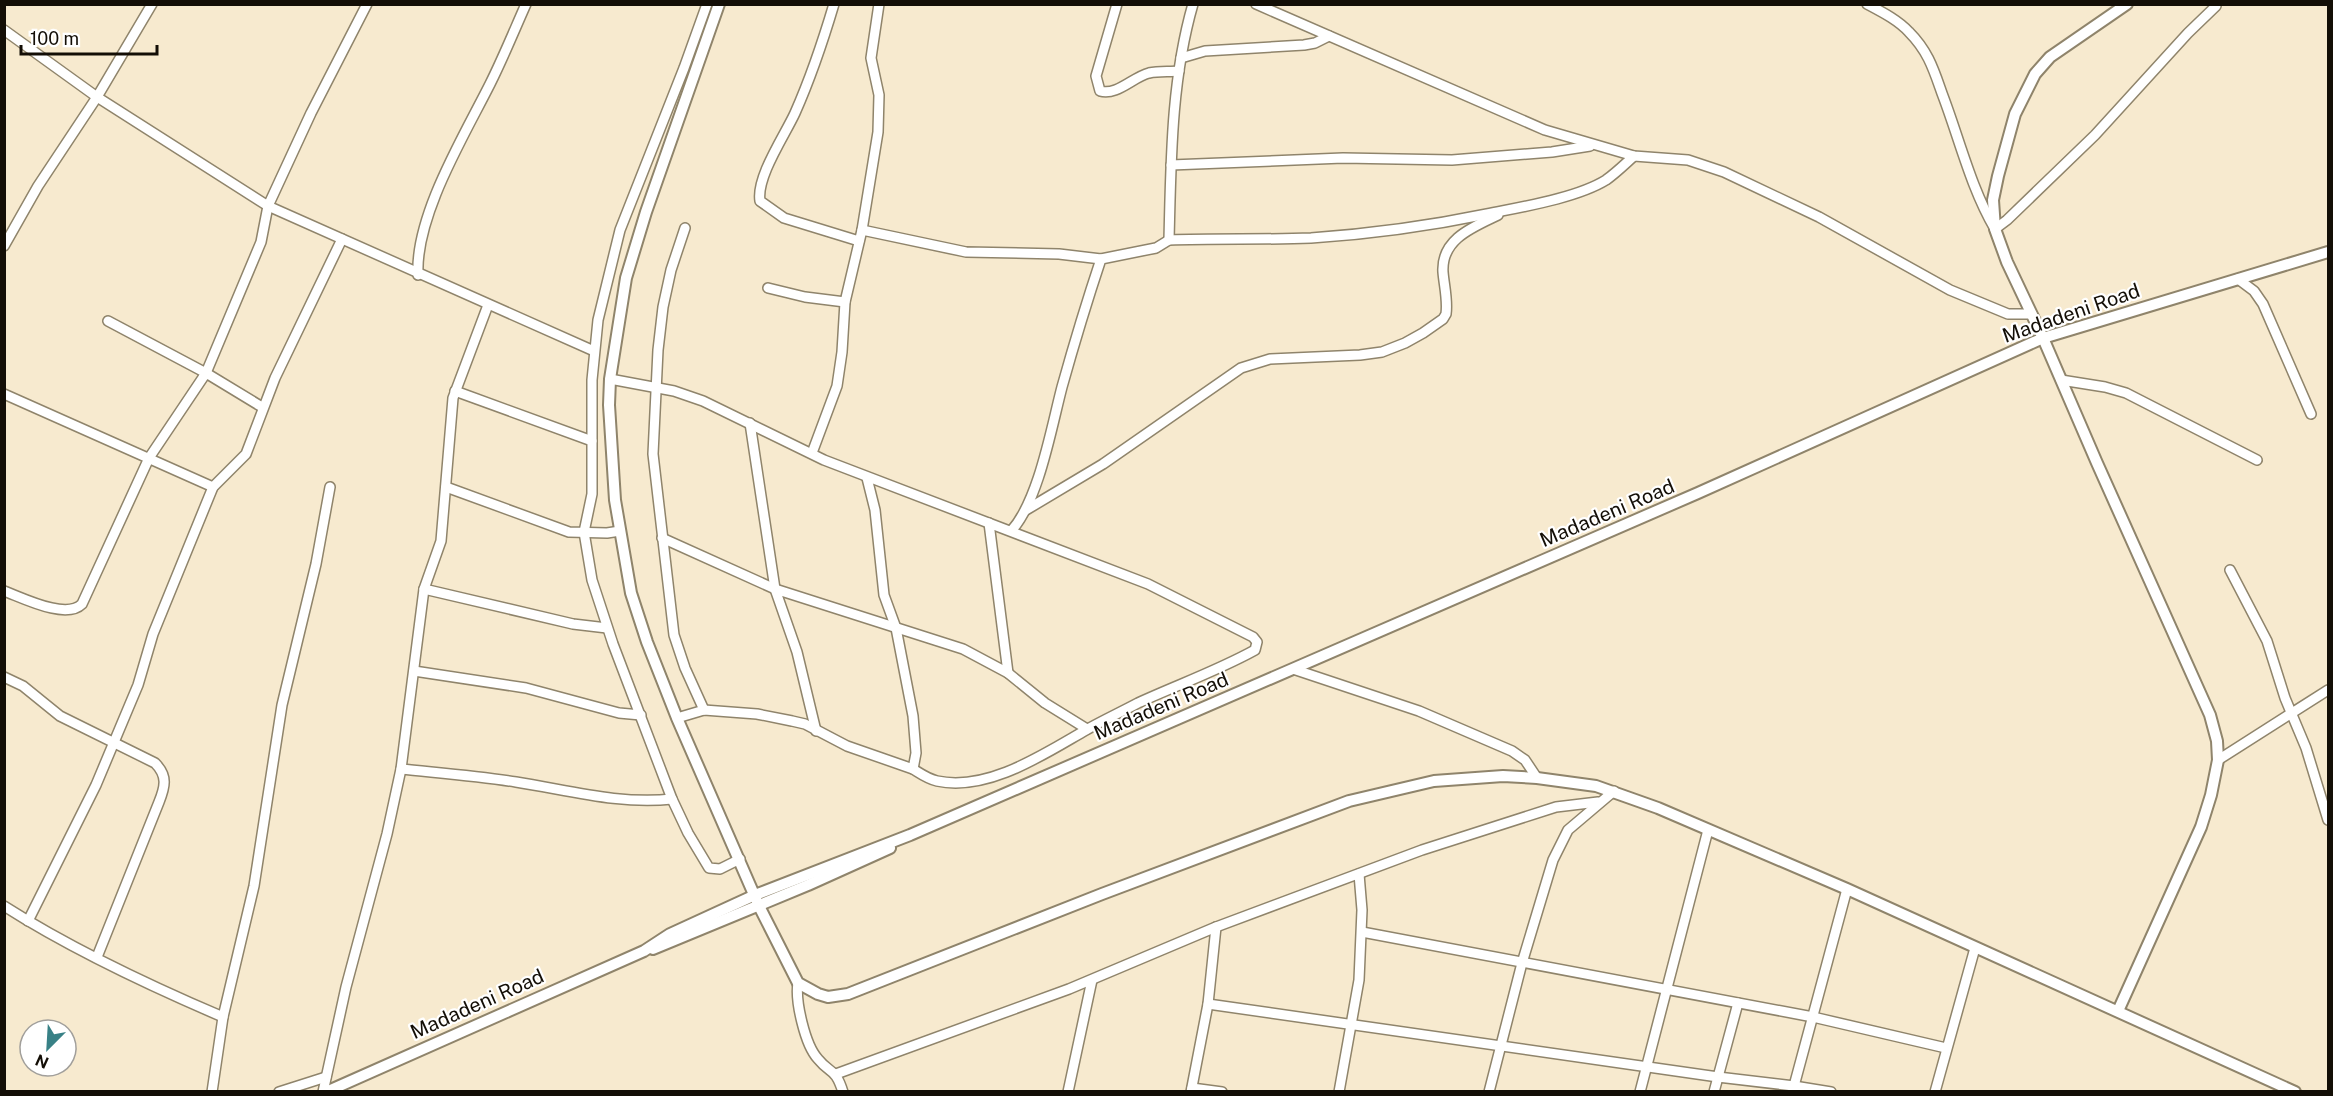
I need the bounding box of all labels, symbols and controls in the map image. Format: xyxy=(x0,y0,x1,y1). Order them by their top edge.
scale bar xyxy=(21,18,158,56)
text: 100 m xyxy=(30,28,79,49)
street label: Madadeni Road xyxy=(1999,278,2143,348)
street label: Madadeni Road xyxy=(1536,474,1678,552)
street label: Madadeni Road xyxy=(1090,667,1232,745)
street label: Madadeni Road xyxy=(406,964,548,1044)
north arrow xyxy=(18,1018,78,1078)
text: N xyxy=(33,1050,52,1072)

